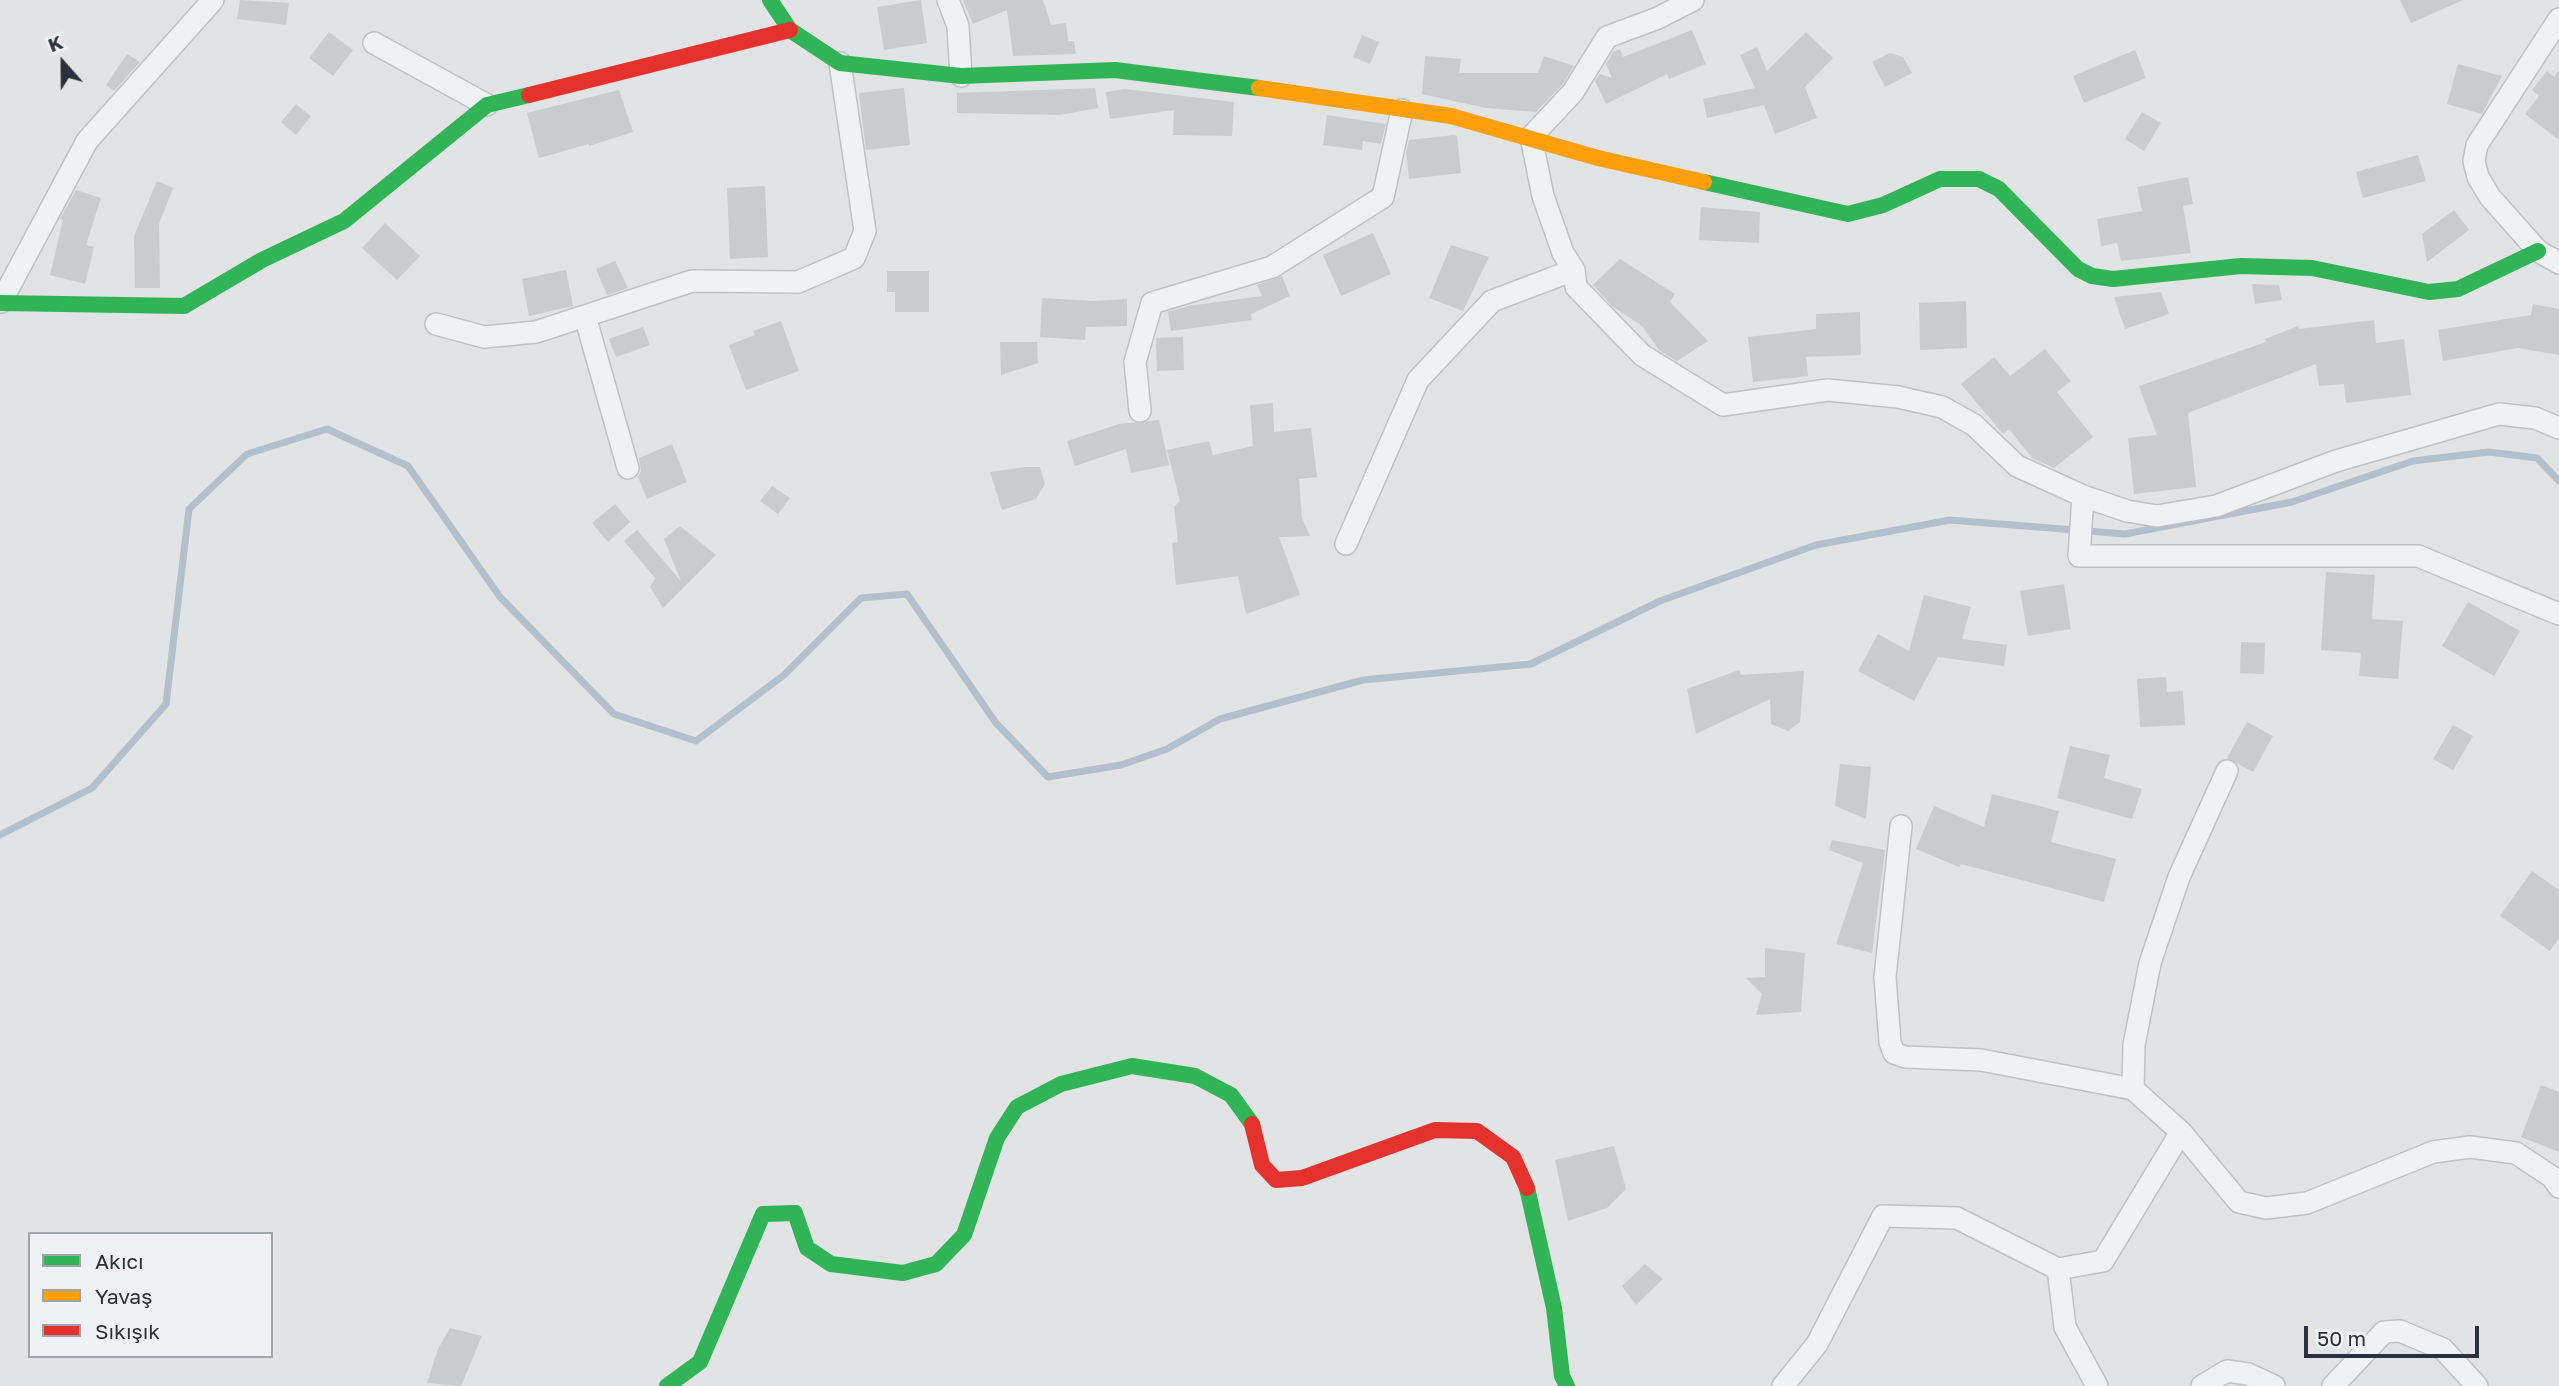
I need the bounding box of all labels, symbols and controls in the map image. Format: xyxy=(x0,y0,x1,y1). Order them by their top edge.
north arrow xyxy=(28,28,98,98)
text: K xyxy=(45,30,66,56)
legend xyxy=(28,1232,273,1358)
text: Akıcı xyxy=(95,1248,144,1274)
text: Yavaş xyxy=(95,1283,152,1309)
scale bar xyxy=(2307,1312,2482,1356)
text: Sıkışık xyxy=(95,1318,160,1344)
text: 50 m xyxy=(2317,1325,2366,1351)

